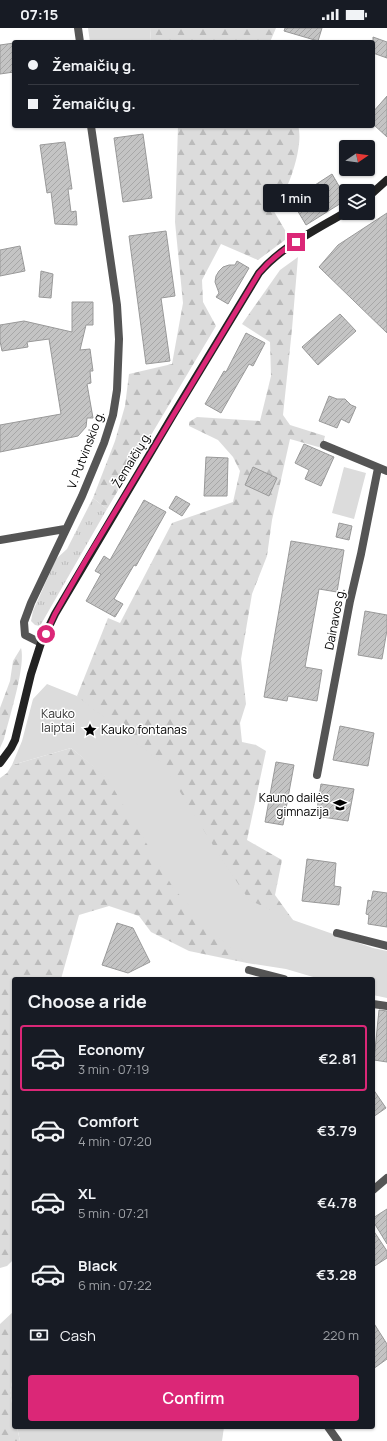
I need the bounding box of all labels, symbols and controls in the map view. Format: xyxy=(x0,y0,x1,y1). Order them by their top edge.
text: 07:15 xyxy=(20,4,58,25)
text: Žemaičių g. xyxy=(52,55,136,76)
text: Žemaičių g. xyxy=(52,93,136,114)
north arrow xyxy=(339,140,375,176)
map controls xyxy=(339,140,375,220)
callout: 1 min xyxy=(263,184,329,212)
button: layers xyxy=(339,184,375,220)
text: 1 min xyxy=(281,189,312,207)
route end xyxy=(287,233,305,251)
street label: V. Putvinskio g. xyxy=(63,409,108,491)
street label: Žemaičių g. xyxy=(108,428,155,491)
street label: Dainavos g. xyxy=(320,586,349,651)
route start xyxy=(37,625,55,643)
park label: Kauko laiptai xyxy=(41,705,75,736)
place label: Kauko fontanas xyxy=(101,721,187,738)
place icon: Kauko fontanas xyxy=(82,722,98,738)
place label: Kauno dailės gimnazija xyxy=(259,789,329,820)
school or university icon: Kauno dailės gimnazija xyxy=(332,797,348,813)
text: Choose a ride xyxy=(28,989,147,1013)
text: Economy xyxy=(78,1039,145,1060)
icon: car xyxy=(30,1040,66,1076)
text: €2.81 xyxy=(318,1048,357,1069)
text: 3 min · 07:19 xyxy=(78,1060,149,1078)
text: Comfort xyxy=(78,1111,139,1132)
icon: car xyxy=(30,1112,66,1148)
text: €3.79 xyxy=(317,1120,357,1141)
text: 4 min · 07:20 xyxy=(78,1132,152,1150)
text: XL xyxy=(78,1183,96,1204)
icon: car xyxy=(30,1184,66,1220)
text: €4.78 xyxy=(317,1192,357,1213)
text: 5 min · 07:21 xyxy=(78,1204,149,1222)
text: Black xyxy=(78,1255,117,1276)
icon: car xyxy=(30,1256,66,1292)
text: €3.28 xyxy=(316,1264,357,1285)
text: 6 min · 07:22 xyxy=(78,1276,152,1294)
icon: cash xyxy=(28,1324,50,1346)
text: Cash xyxy=(60,1325,96,1346)
text: 220 m xyxy=(323,1326,359,1344)
button: Confirm xyxy=(28,1375,359,1421)

